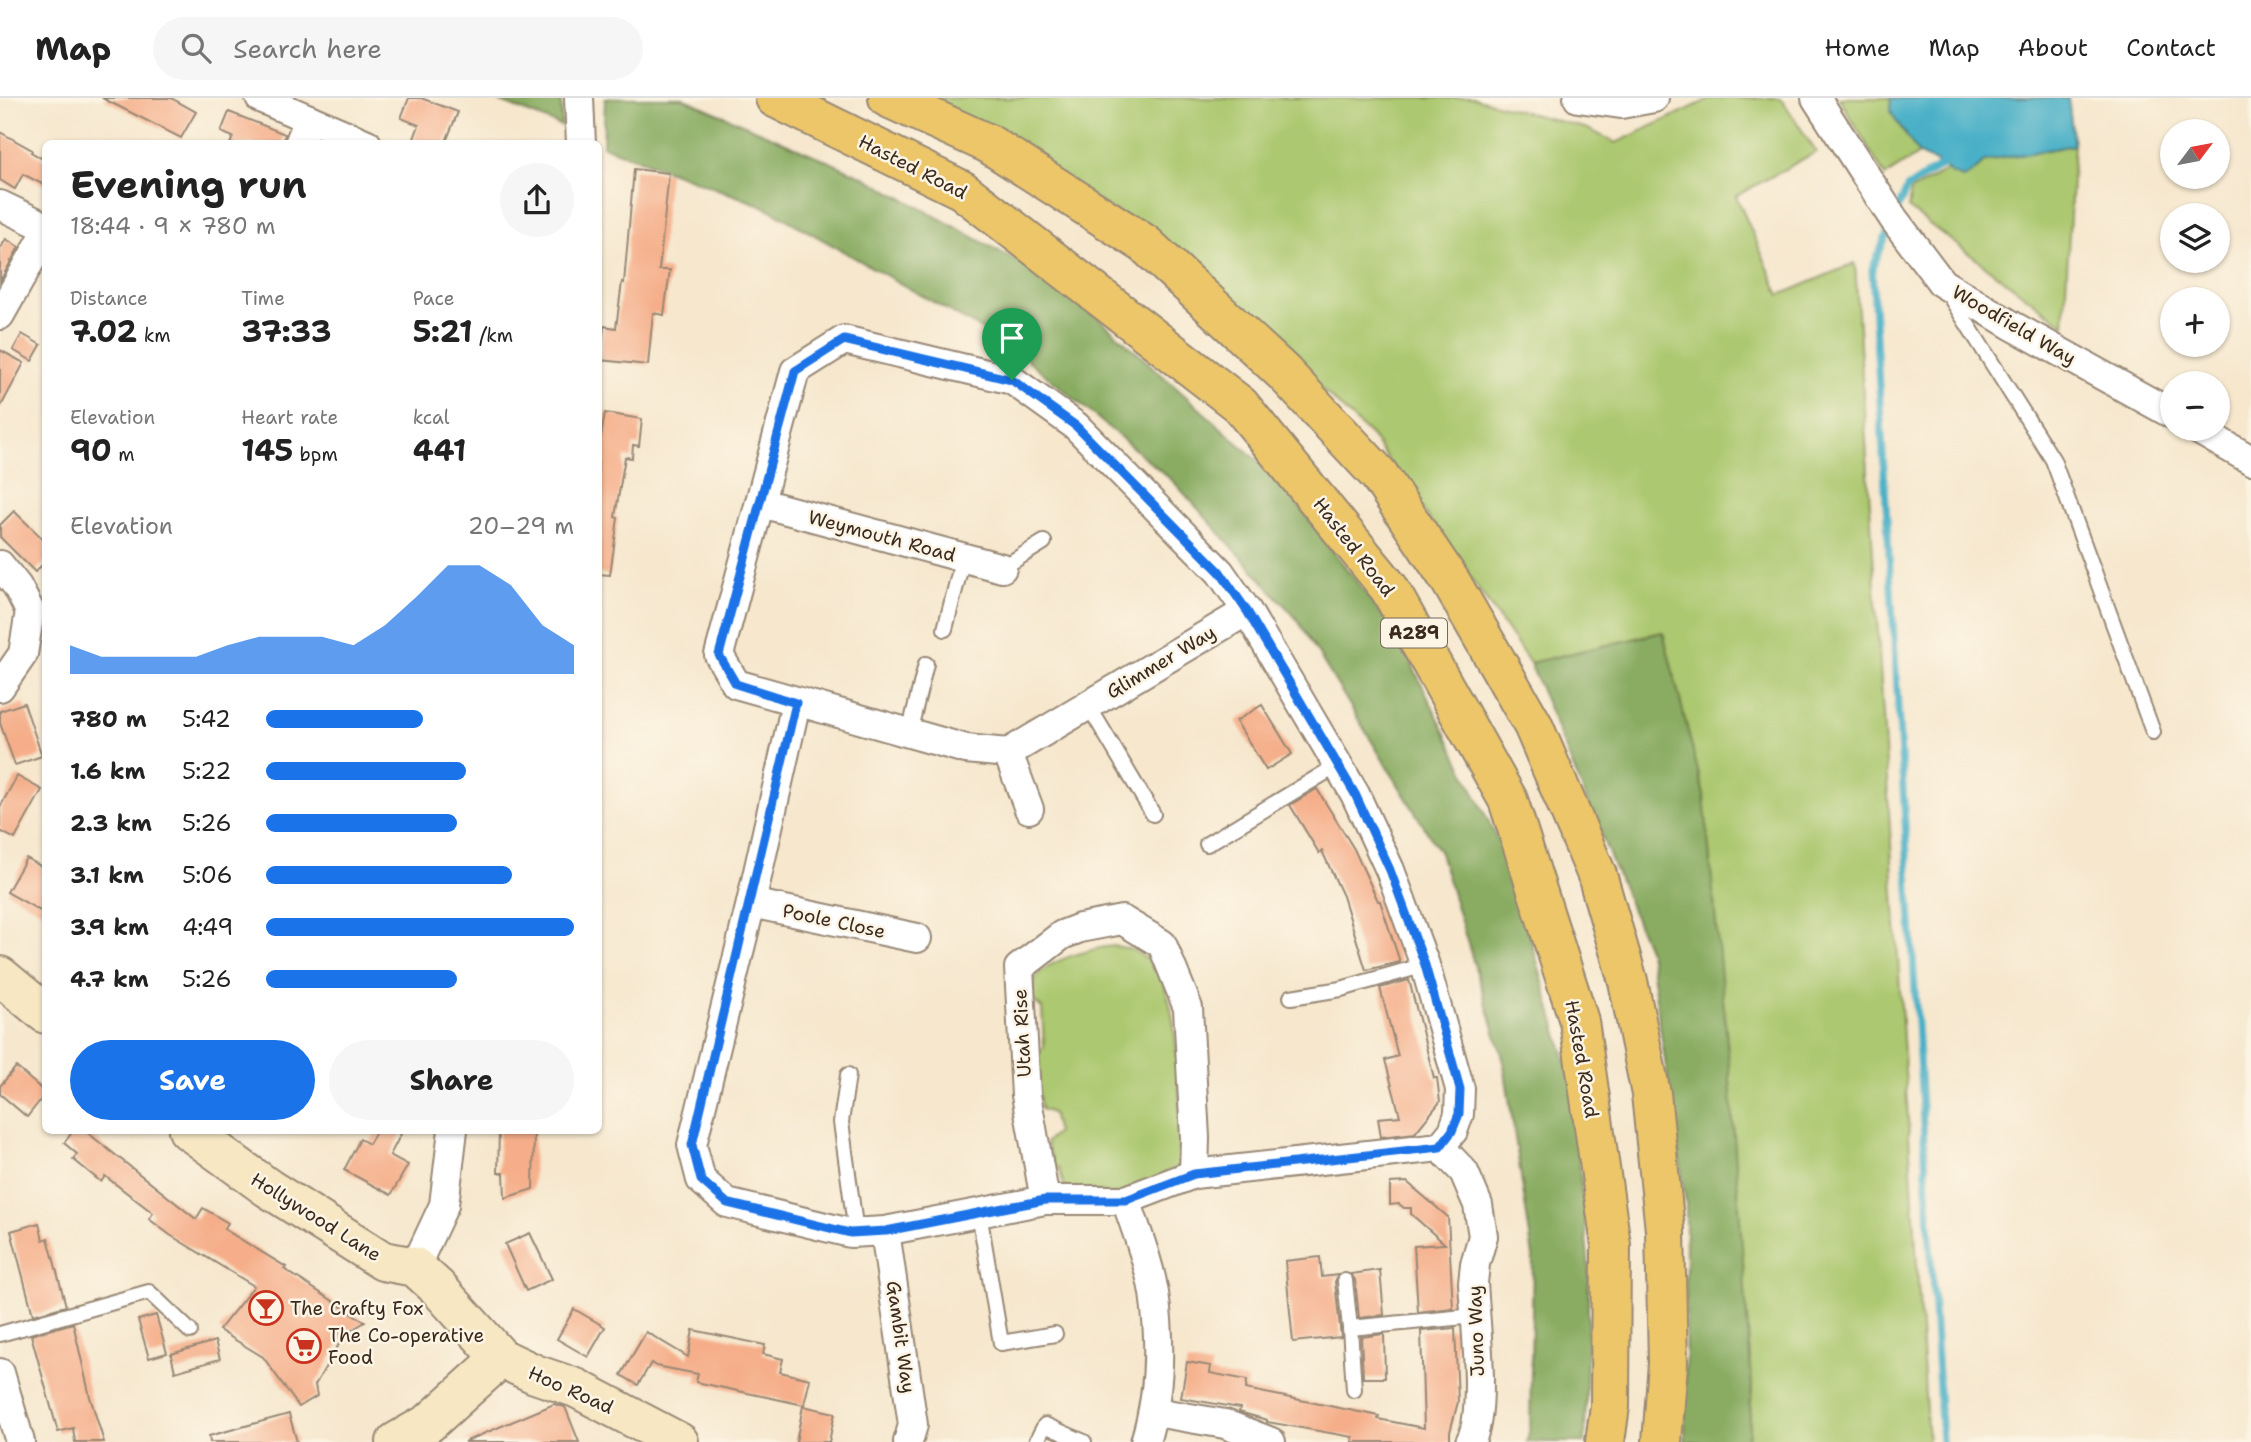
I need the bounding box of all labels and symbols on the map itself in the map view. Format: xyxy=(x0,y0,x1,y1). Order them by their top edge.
north arrow xyxy=(2160,119,2230,189)
street label: Hasted Road xyxy=(854,129,972,205)
street label: Woodfield Way xyxy=(1947,279,2081,371)
pin xyxy=(982,308,1042,380)
street label: Hasted Road xyxy=(1307,492,1401,602)
street label: Weymouth Road xyxy=(806,504,958,568)
road number: A289 xyxy=(1381,618,1447,648)
street label: Glimmer Way xyxy=(1102,620,1220,704)
street label: Poole Close xyxy=(780,898,888,944)
street label: Utah Rise xyxy=(1007,988,1037,1078)
street label: Hasted Road xyxy=(1559,998,1605,1120)
street label: Hollywood Lane xyxy=(246,1167,386,1267)
street label: Gambit Way xyxy=(881,1279,921,1395)
street label: Juno Way xyxy=(1462,1285,1490,1377)
bar icon: The Crafty Fox xyxy=(247,1289,285,1327)
place label: The Crafty Fox xyxy=(290,1296,424,1321)
place label: The Co-operative Food xyxy=(328,1323,484,1370)
supermarket icon: The Co-operative Food xyxy=(285,1327,323,1365)
street label: Hoo Road xyxy=(524,1360,618,1420)

